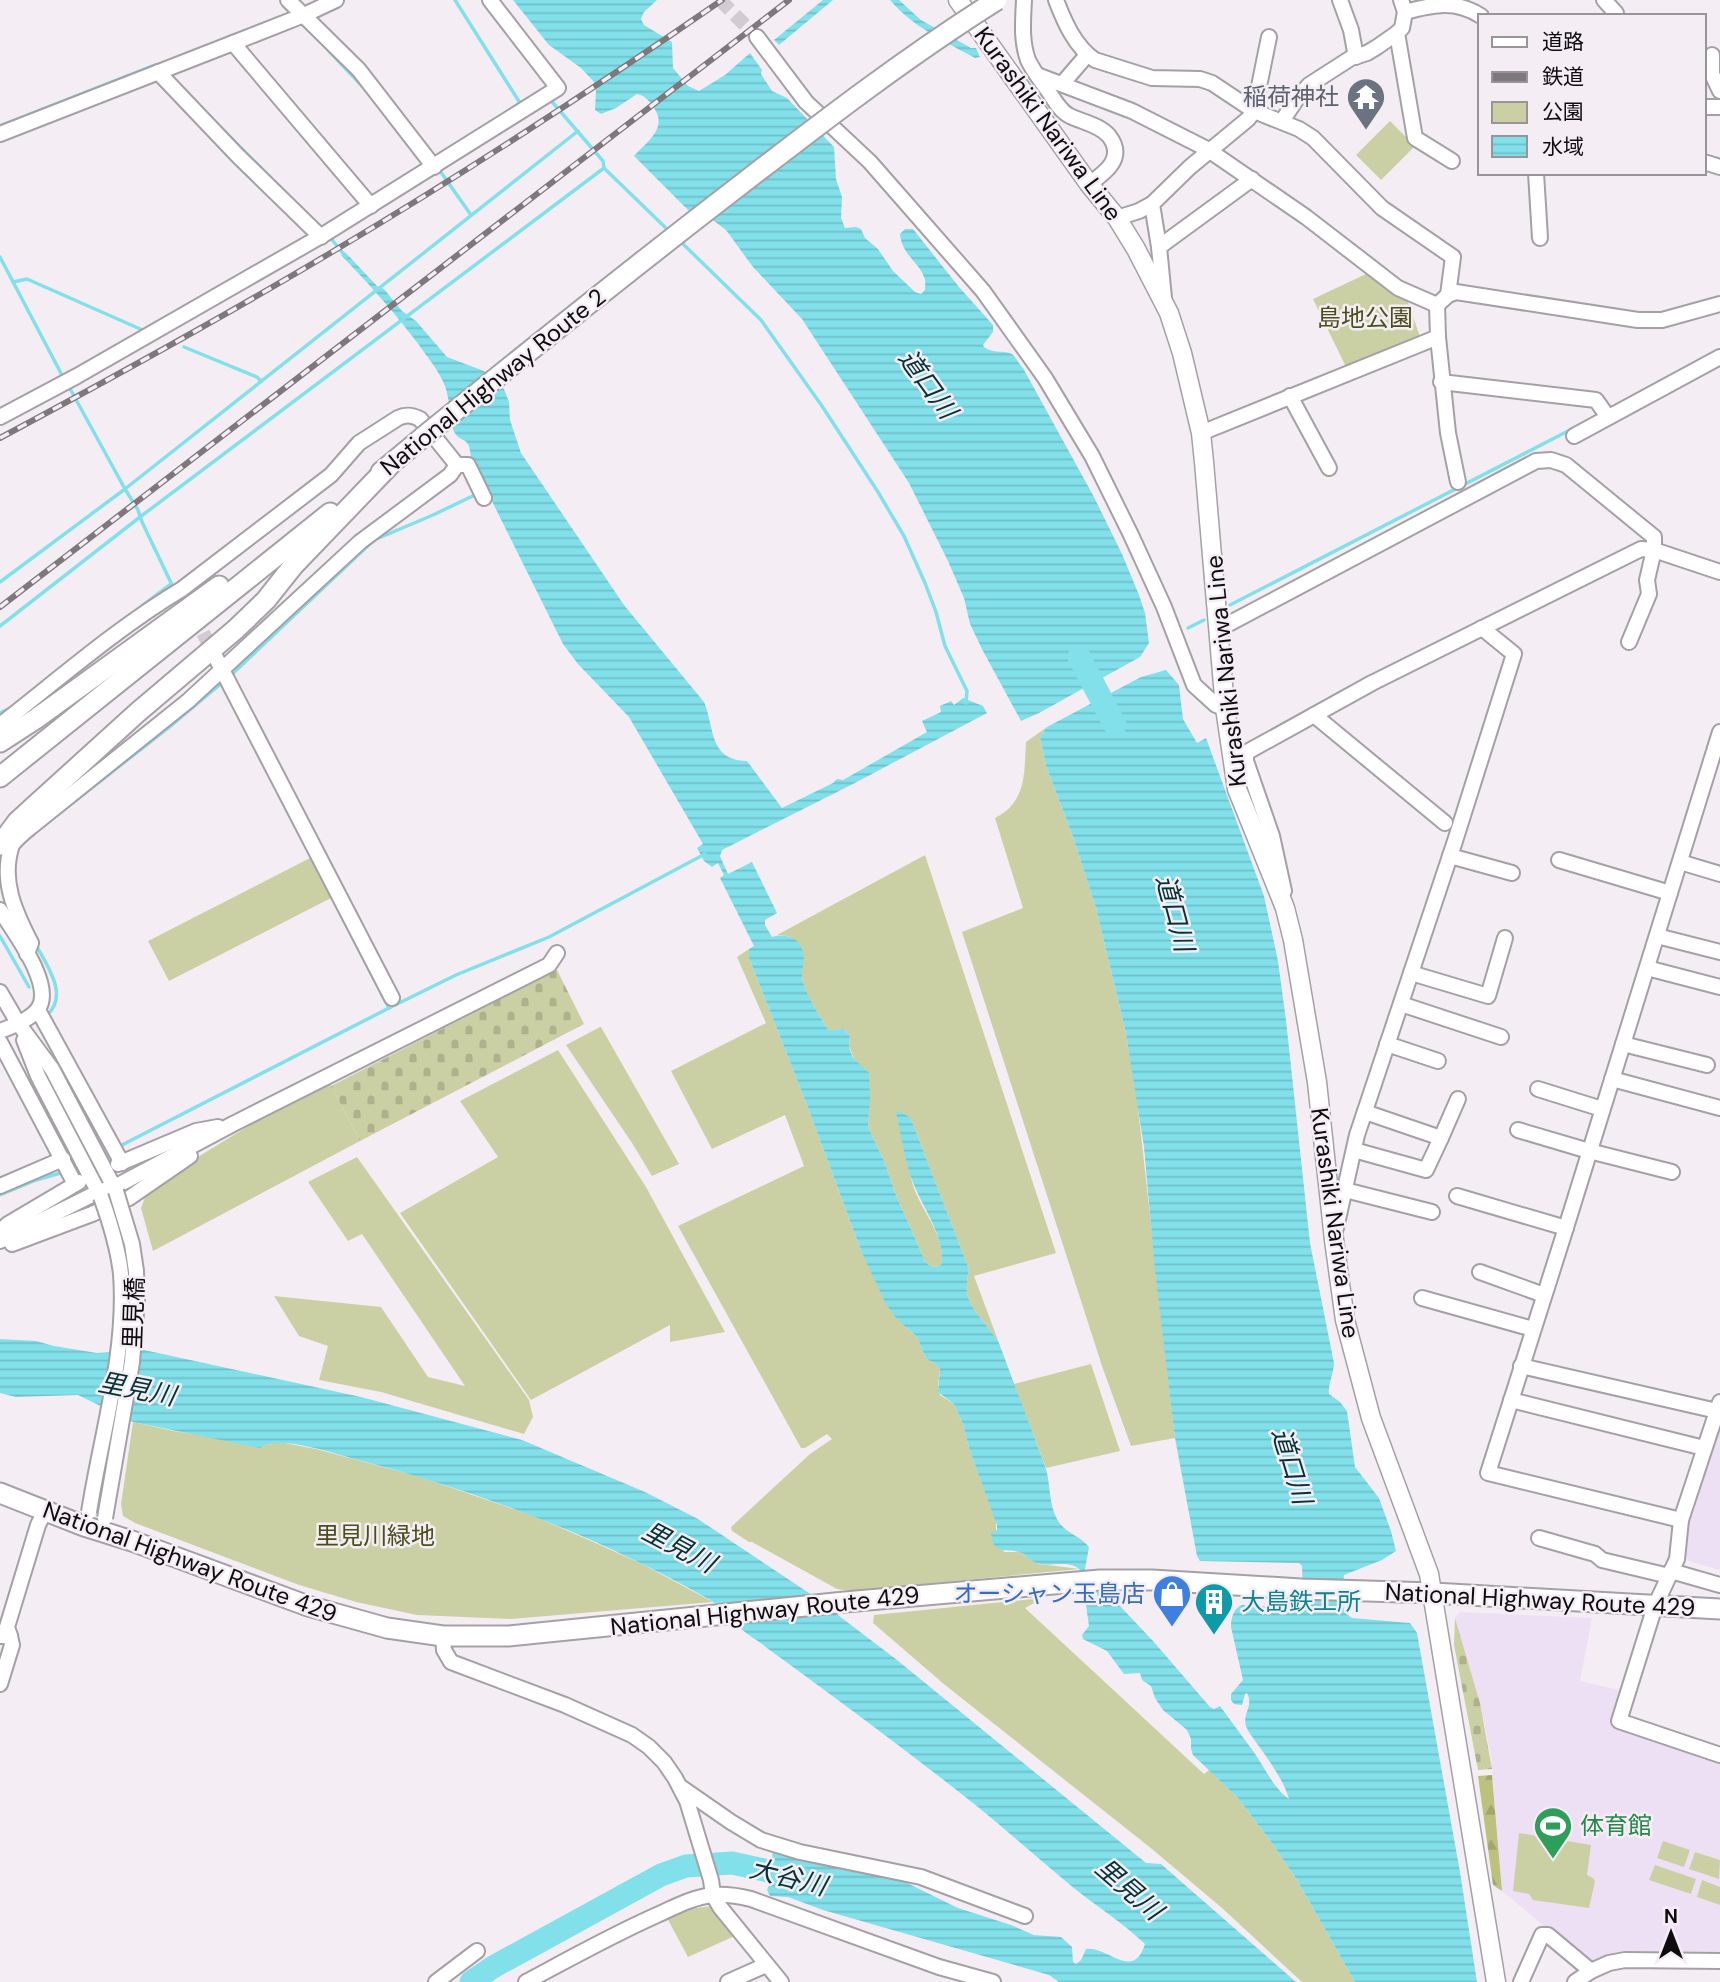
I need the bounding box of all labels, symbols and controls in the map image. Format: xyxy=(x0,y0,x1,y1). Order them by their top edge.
legend xyxy=(1478,14,1706,175)
street label: Kurashiki Nariwa Line xyxy=(968,21,1129,227)
text: 道路 xyxy=(1542,28,1584,56)
text: 鉄道 xyxy=(1542,63,1584,91)
temple icon: 稲荷神社 xyxy=(1345,76,1387,131)
place label: 稲荷神社 xyxy=(1243,81,1339,112)
text: 公園 xyxy=(1542,98,1584,126)
text: 水域 xyxy=(1542,133,1584,161)
street label: National Highway Route 2 xyxy=(374,281,612,482)
park label: 島地公園 xyxy=(1317,302,1413,333)
water label: 道口川 xyxy=(891,342,966,428)
street label: Kurashiki Nariwa Line xyxy=(1198,554,1253,788)
water label: 道口川 xyxy=(1148,871,1202,958)
street label: Kurashiki Nariwa Line xyxy=(1304,1106,1367,1340)
street label: 里見橋 xyxy=(117,1276,150,1350)
water label: 里見川 xyxy=(95,1365,181,1414)
water label: 道口川 xyxy=(1264,1424,1321,1511)
street label: National Highway Route 429 xyxy=(39,1494,341,1629)
water label: 里見川 xyxy=(637,1514,724,1582)
park label: 里見川緑地 xyxy=(315,1520,435,1551)
shop icon: オーシャン玉島店 xyxy=(1151,1573,1193,1628)
street label: National Highway Route 429 xyxy=(1384,1576,1696,1623)
place label: オーシャン玉島店 xyxy=(953,1578,1145,1609)
street label: National Highway Route 429 xyxy=(609,1579,921,1642)
building icon: 大島鉄工所 xyxy=(1193,1581,1235,1636)
place label: 大島鉄工所 xyxy=(1241,1586,1361,1617)
sports icon: 体育館 xyxy=(1532,1805,1574,1860)
place label: 体育館 xyxy=(1580,1810,1652,1841)
water label: 大谷川 xyxy=(746,1851,833,1904)
water label: 里見川 xyxy=(1088,1851,1172,1929)
north arrow xyxy=(1636,1898,1706,1968)
text: N xyxy=(1664,1904,1678,1929)

